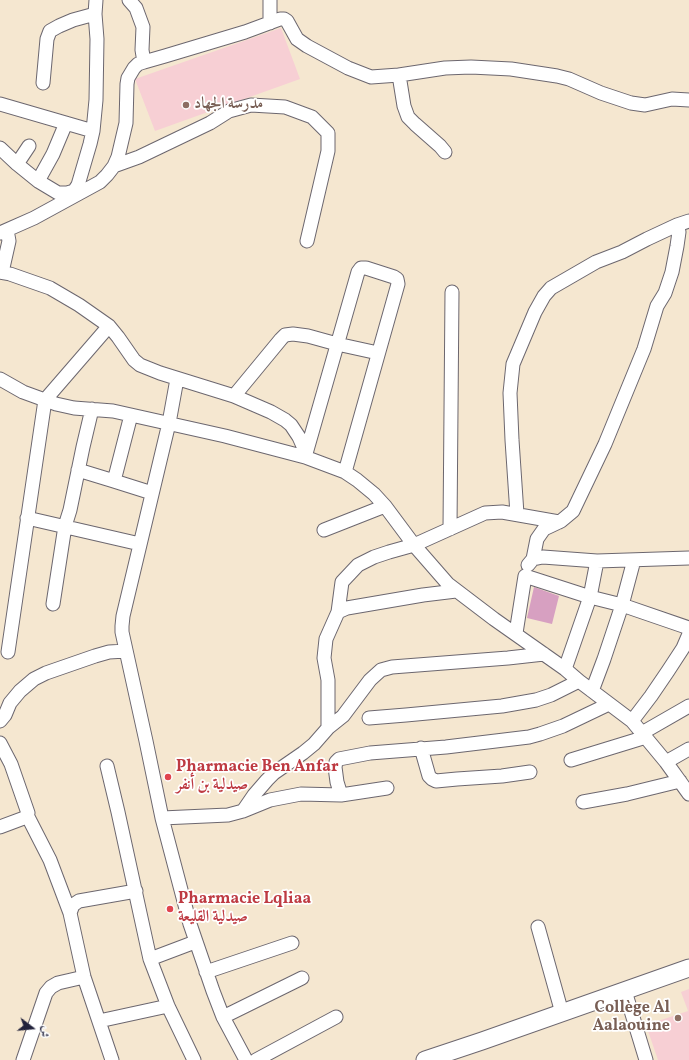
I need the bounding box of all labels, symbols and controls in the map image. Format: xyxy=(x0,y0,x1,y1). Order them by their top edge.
place label: مدرسة الجهاد xyxy=(194,95,263,115)
marker: مدرسة الجهاد xyxy=(181,100,191,110)
place label: Pharmacie Ben Anfar صيدلية بن أنفر xyxy=(176,758,339,796)
marker: Pharmacie Ben Anfar صيدلية بن أنفر xyxy=(163,772,173,782)
place label: Pharmacie Lqliaa صيدلية القليعة xyxy=(178,890,311,928)
marker: Pharmacie Lqliaa صيدلية القليعة xyxy=(165,904,175,914)
place label: Collège Al Aalaouine xyxy=(593,999,670,1037)
north arrow xyxy=(12,1008,52,1048)
marker: Collège Al Aalaouine xyxy=(673,1013,683,1023)
text: ش xyxy=(35,1024,53,1039)

